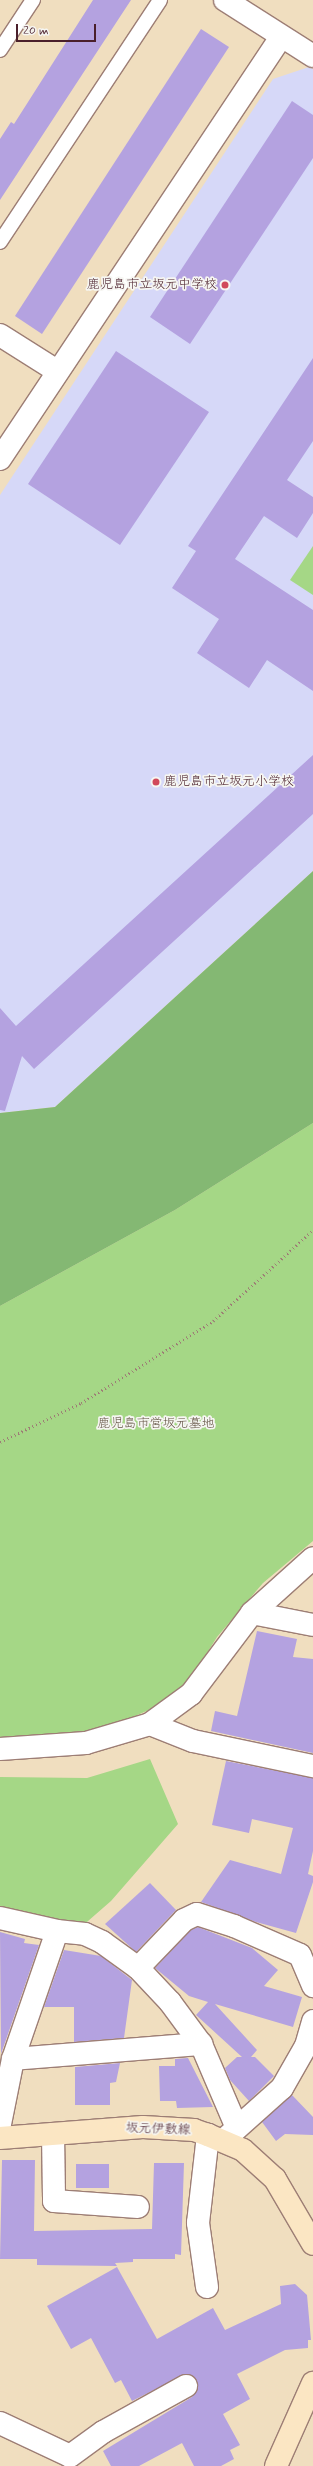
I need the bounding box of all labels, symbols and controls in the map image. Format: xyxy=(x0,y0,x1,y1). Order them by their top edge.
scale bar xyxy=(18,16,98,42)
text: 20 m xyxy=(23,23,49,39)
place label: 鹿児島市立坂元中学校 xyxy=(87,277,217,293)
marker: 鹿児島市立坂元中学校 xyxy=(220,280,230,290)
place label: 鹿児島市立坂元小学校 xyxy=(164,774,294,790)
marker: 鹿児島市立坂元小学校 xyxy=(151,777,161,787)
park label: 鹿児島市営坂元墓地 xyxy=(98,1416,214,1432)
street label: 坂元伊敷線 xyxy=(125,2121,191,2139)

